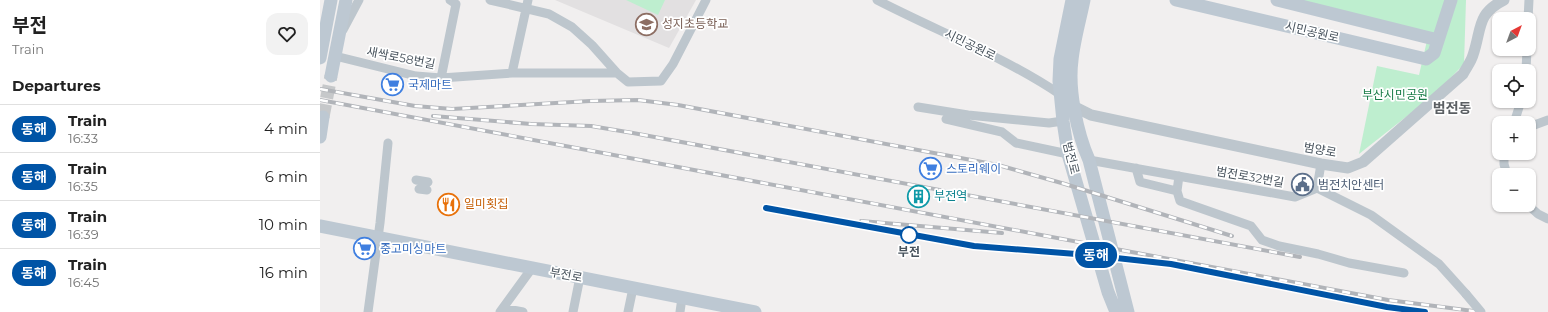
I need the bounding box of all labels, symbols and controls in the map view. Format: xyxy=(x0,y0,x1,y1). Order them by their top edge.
school or university icon: 성지초등학교 xyxy=(634,11,660,37)
north arrow xyxy=(1492,12,1536,56)
map controls xyxy=(1492,12,1536,212)
button: heart xyxy=(266,13,308,55)
text: 부전 xyxy=(12,14,47,37)
place label: 성지초등학교 xyxy=(662,16,728,31)
street label: 시민공원로 xyxy=(1284,18,1341,45)
street label: 시민공원로 xyxy=(942,26,998,63)
text: Train xyxy=(12,41,44,57)
street label: 새싹로58번길 xyxy=(365,44,437,72)
button: locate xyxy=(1492,64,1536,108)
supermarket icon: 국제마트 xyxy=(379,72,405,98)
text: Departures xyxy=(12,76,101,95)
place label: 국제마트 xyxy=(408,77,452,92)
park label: 부산시민공원 xyxy=(1362,87,1428,102)
district label: 범전동 xyxy=(1433,99,1471,117)
text: Train xyxy=(68,111,107,130)
button: + xyxy=(1492,116,1536,160)
text: 4 min xyxy=(264,119,308,138)
text: 동해 xyxy=(21,120,47,138)
text: 16:33 xyxy=(68,130,98,146)
street label: 범양로 xyxy=(1302,139,1338,160)
street label: 범전로 xyxy=(1060,140,1083,176)
supermarket icon: 스토리웨이 xyxy=(918,156,944,182)
text: Train xyxy=(68,159,107,178)
place label: 스토리웨이 xyxy=(946,161,1001,176)
street label: 범전로32번길 xyxy=(1215,163,1285,190)
text: 6 min xyxy=(265,167,308,186)
text: 동해 xyxy=(21,168,47,186)
button: − xyxy=(1492,168,1536,212)
public building icon: 범전치안센터 xyxy=(1290,172,1316,198)
place label: 범전치안센터 xyxy=(1318,177,1384,192)
text: 16:35 xyxy=(68,178,98,194)
building icon: 부전역 xyxy=(906,183,932,209)
place label: 부전역 xyxy=(934,188,967,203)
restaurant icon: 일미횟집 xyxy=(436,191,462,217)
place label: 일미횟집 xyxy=(464,196,508,211)
text: Train xyxy=(68,207,107,226)
text: 10 min xyxy=(259,215,308,234)
text: 동해 xyxy=(21,216,47,234)
text: 16:39 xyxy=(68,226,99,242)
marker: 부전 xyxy=(900,226,918,244)
supermarket icon: 중고미싱마트 xyxy=(351,236,377,262)
place label: 중고미싱마트 xyxy=(380,241,446,256)
line badge: 동해 xyxy=(1078,242,1114,268)
place label: 부전 xyxy=(898,244,920,259)
text: 동해 xyxy=(1083,246,1109,264)
text: Train xyxy=(68,255,107,274)
text: 16 min xyxy=(259,263,308,282)
text: 동해 xyxy=(21,264,47,282)
street label: 부전로 xyxy=(548,264,584,285)
text: 16:45 xyxy=(68,274,99,290)

